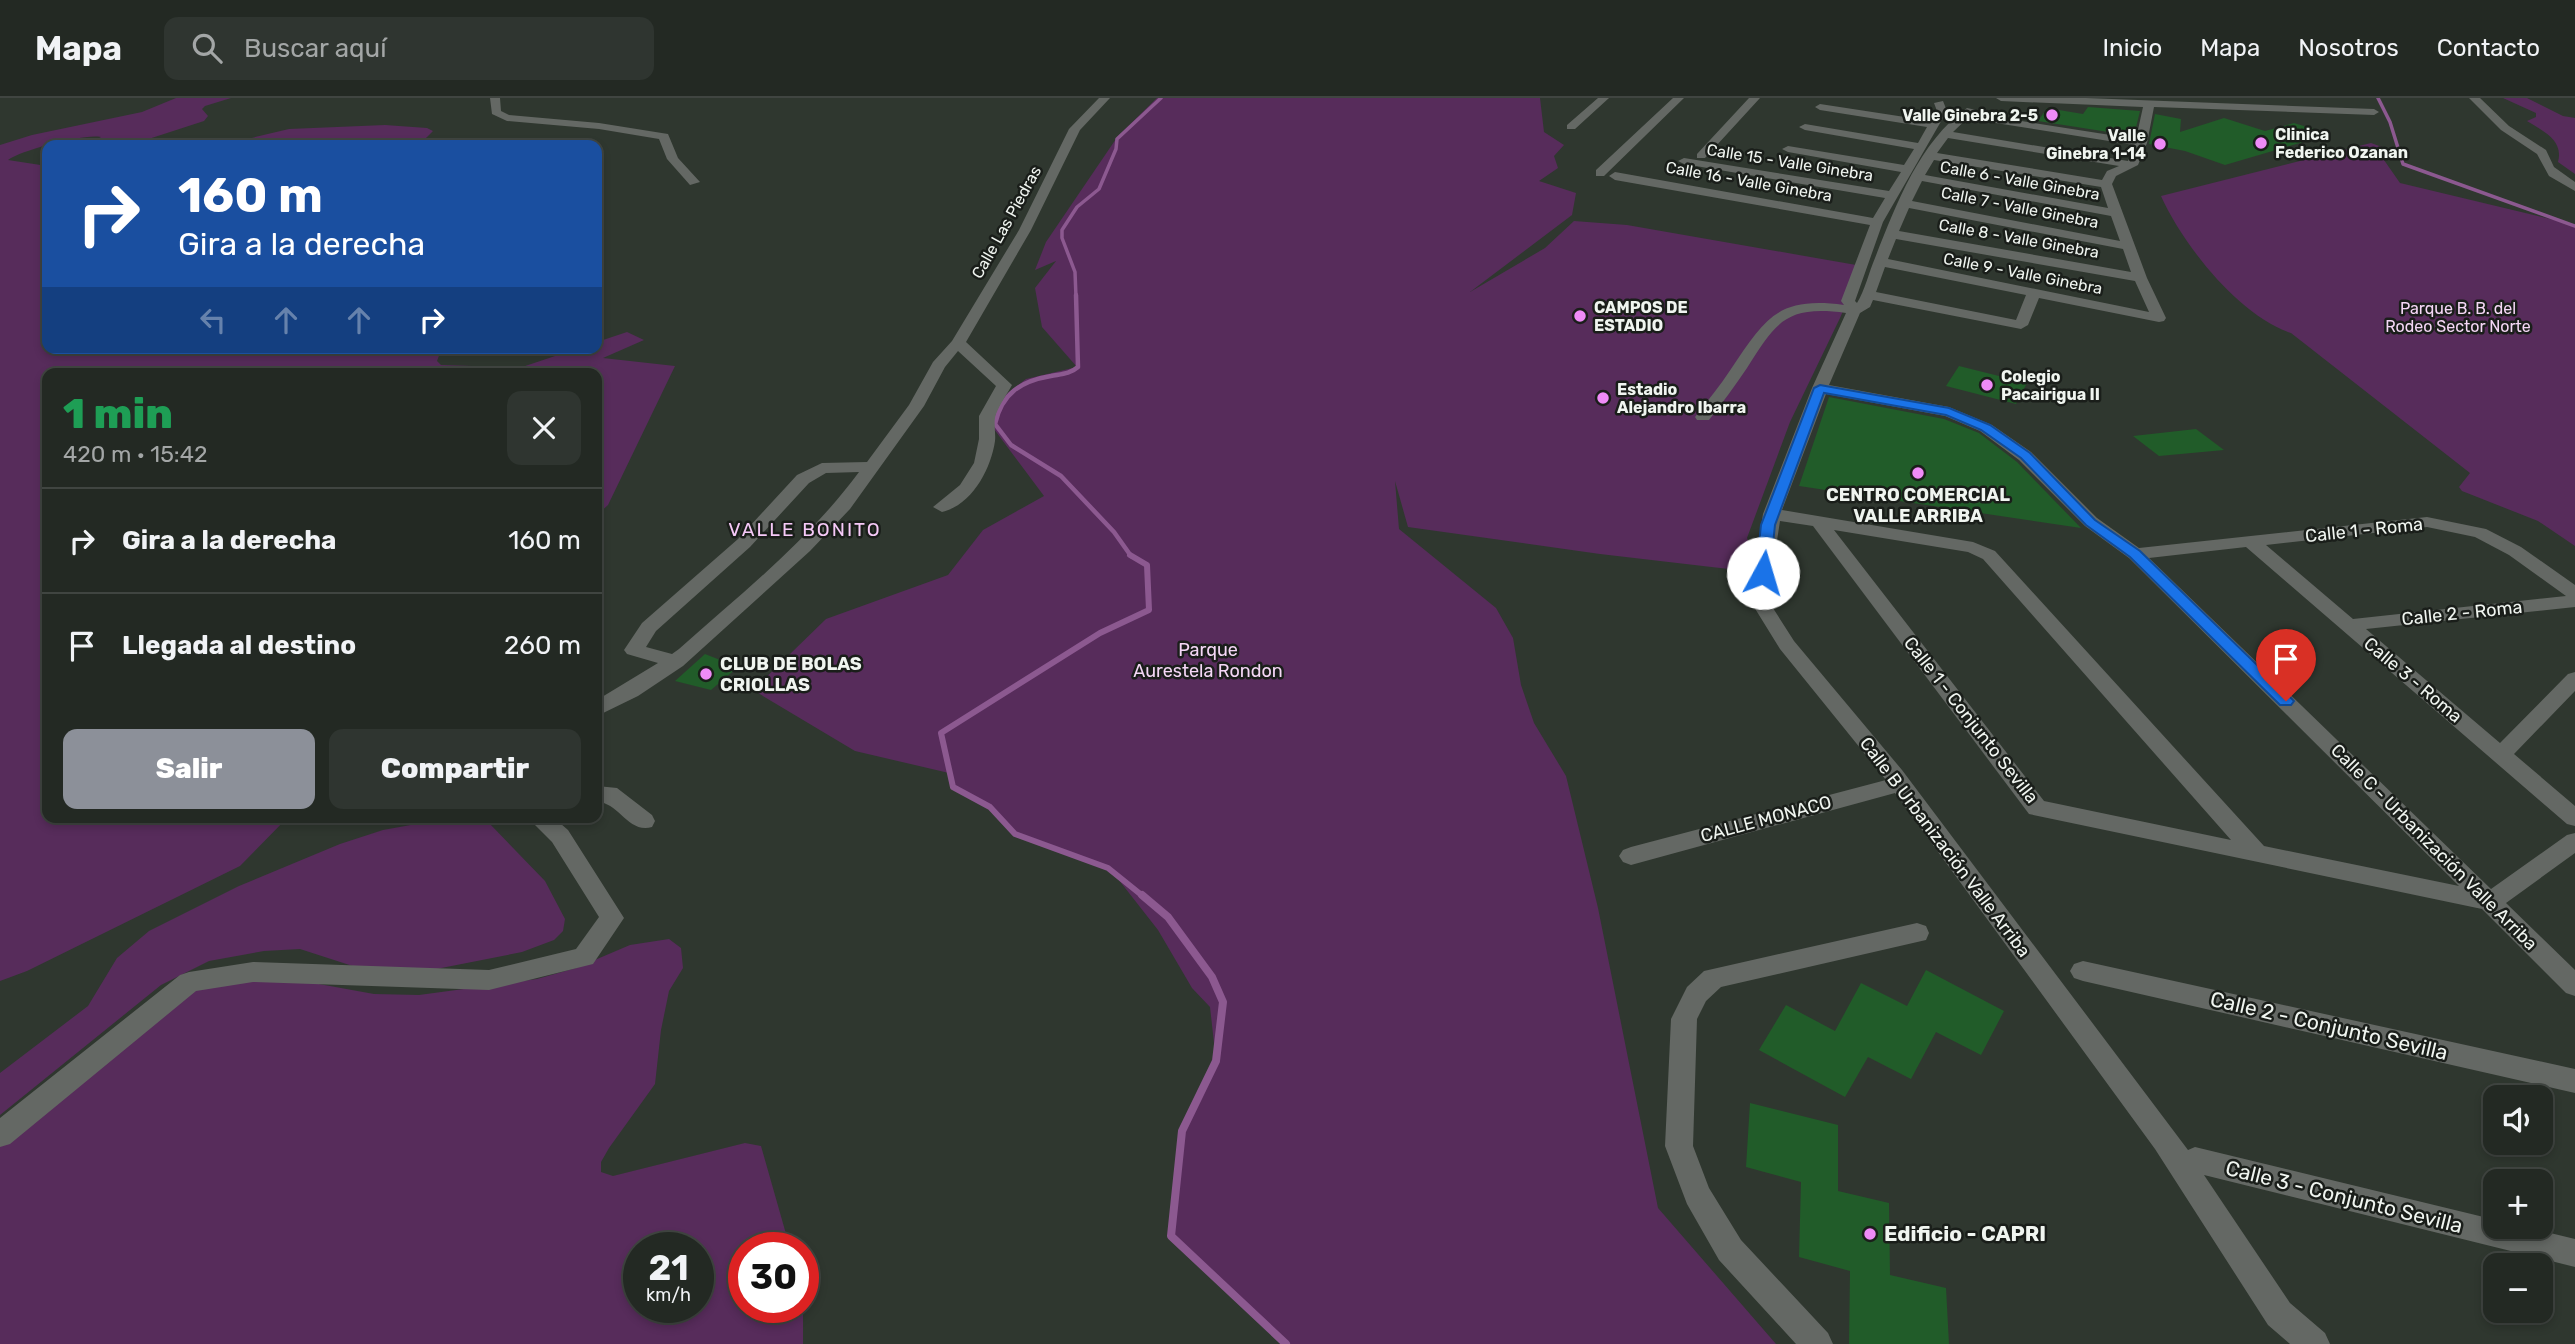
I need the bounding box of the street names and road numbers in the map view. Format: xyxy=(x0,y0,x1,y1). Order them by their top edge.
street label: Calle 15 - Valle Ginebra xyxy=(1705,140,1875,185)
street label: Calle 16 - Valle Ginebra xyxy=(1664,157,1834,205)
street label: Calle 6 - Valle Ginebra xyxy=(1939,157,2101,204)
street label: Calle Las Piedras xyxy=(968,163,1045,282)
street label: Calle 7 - Valle Ginebra xyxy=(1939,183,2100,232)
street label: Calle 8 - Valle Ginebra xyxy=(1937,215,2100,262)
street label: Calle 9 - Valle Ginebra xyxy=(1942,249,2104,298)
street label: Calle 1 - Roma xyxy=(2304,513,2424,547)
street label: Calle 2 - Roma xyxy=(2401,596,2523,630)
street label: Calle 1 - Conjunto Sevilla xyxy=(1899,632,2043,808)
street label: Calle 3 - Roma xyxy=(2359,633,2467,727)
street label: Calle B Urbanización Valle Arriba xyxy=(1855,733,2035,961)
street label: Calle C - Urbanización Valle Arriba xyxy=(2326,739,2542,955)
street label: CALLE MONACO xyxy=(1698,791,1834,847)
street label: Calle 2 - Conjunto Sevilla xyxy=(2208,986,2450,1065)
street label: Calle 3 - Conjunto Sevilla xyxy=(2223,1155,2465,1238)

